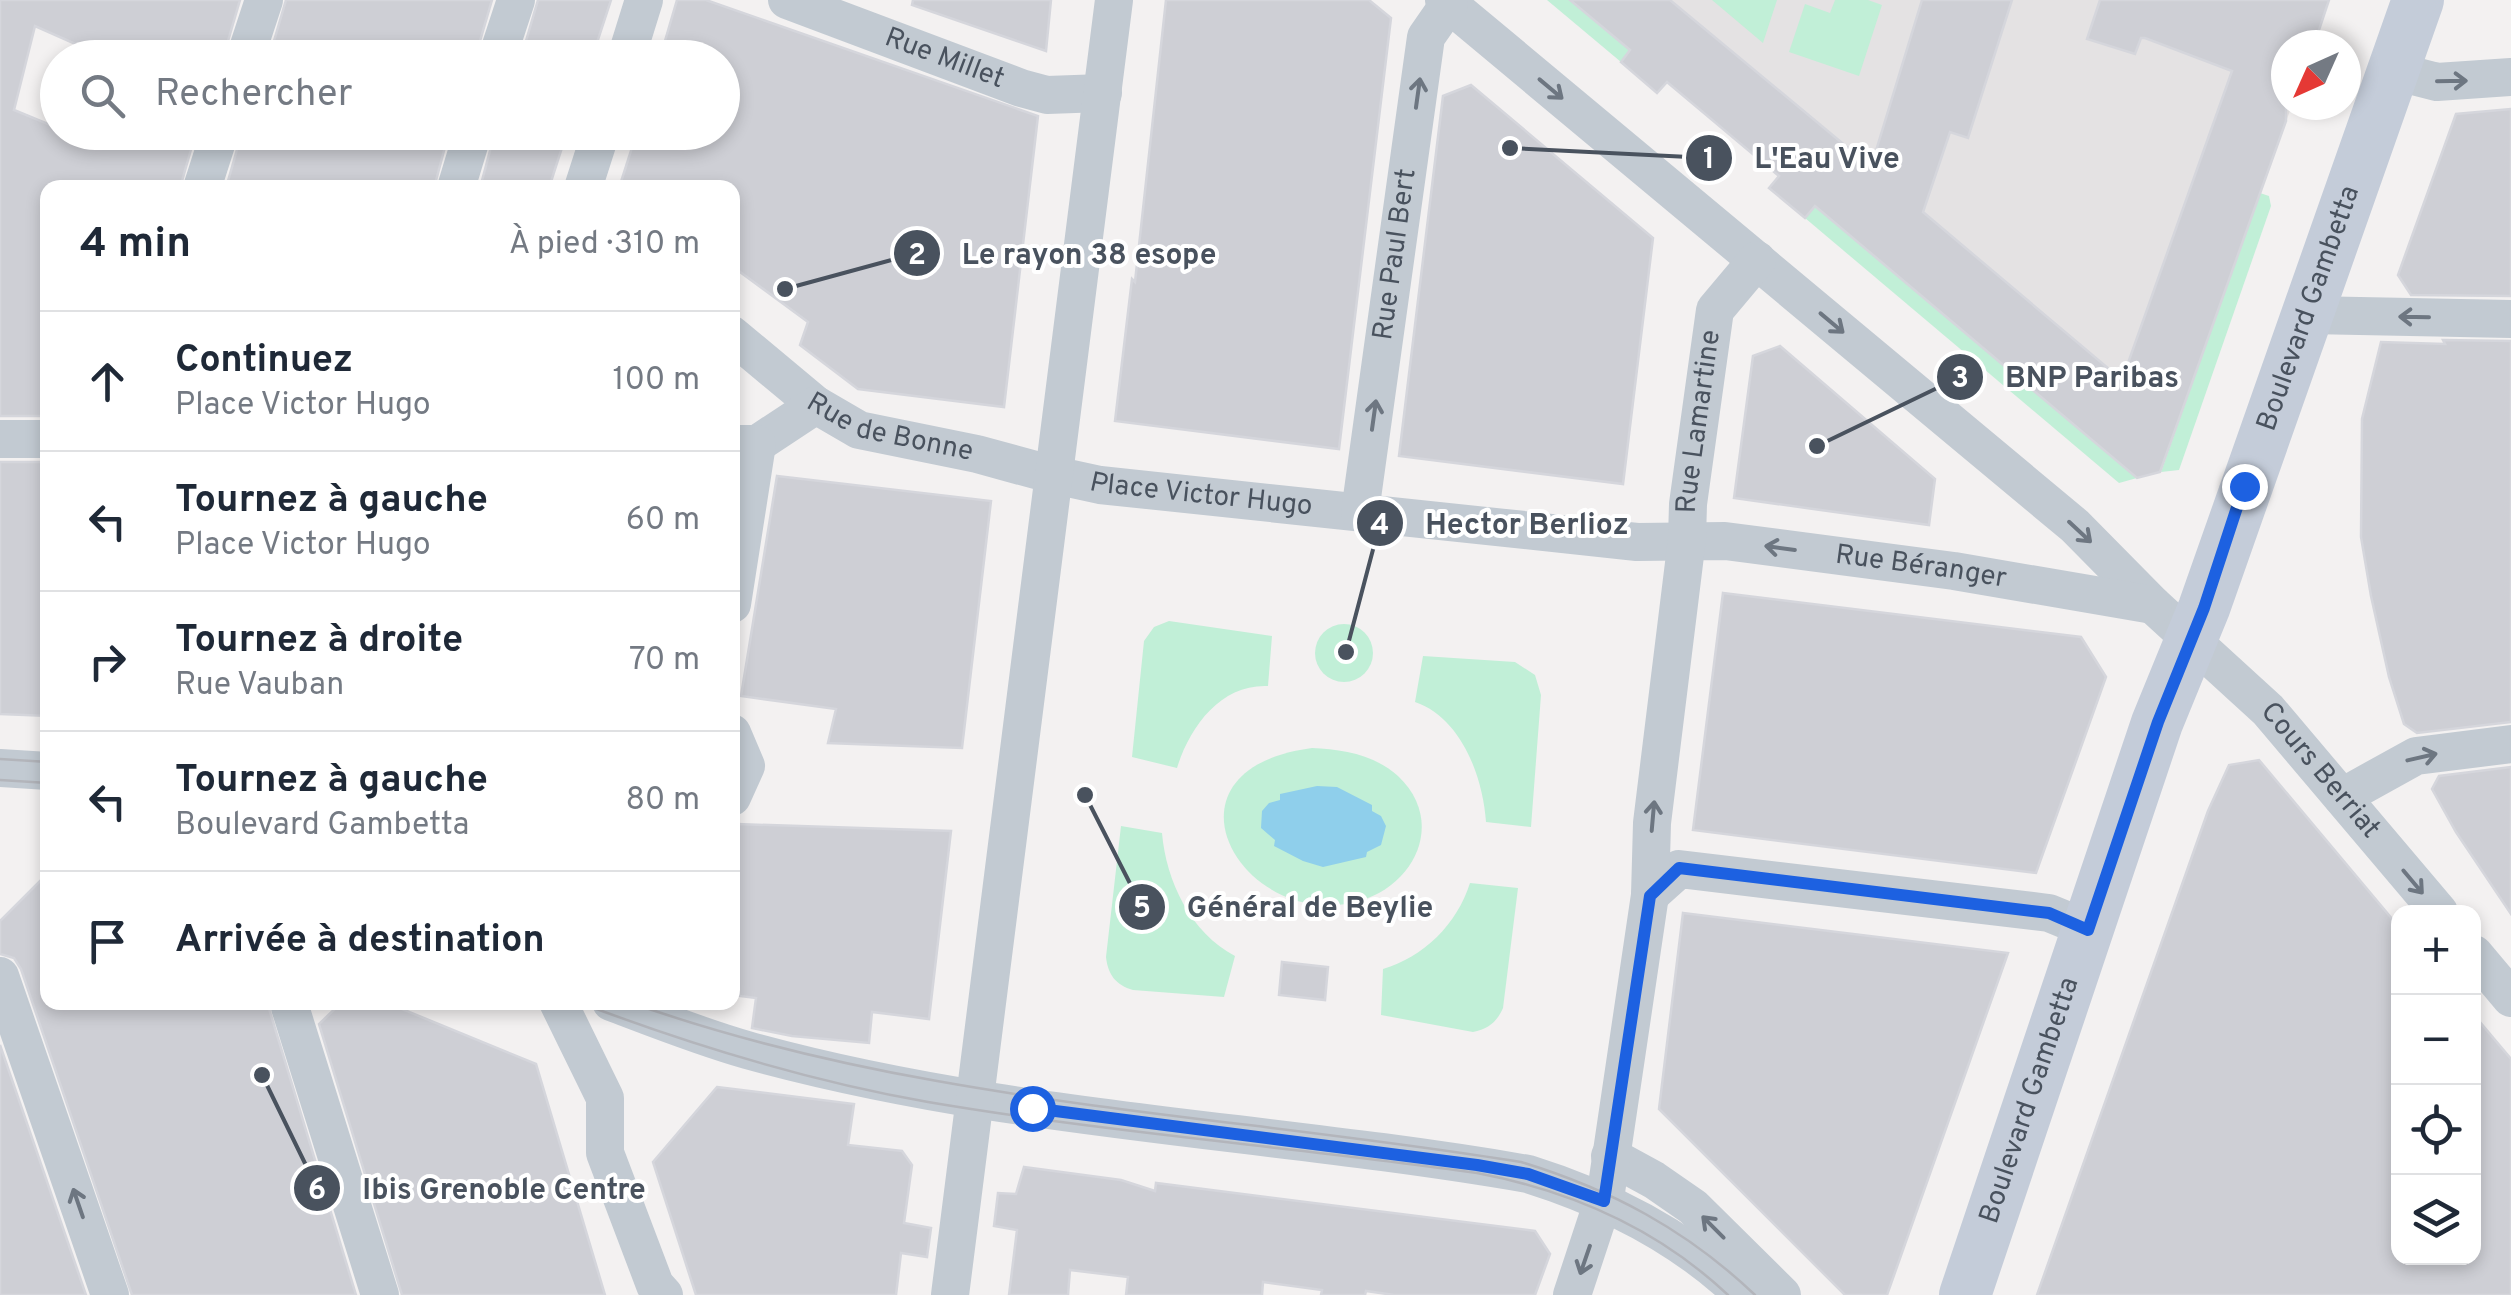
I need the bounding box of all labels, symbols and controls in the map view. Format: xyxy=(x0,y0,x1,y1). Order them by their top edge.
street label: Rue Millet xyxy=(879,20,1009,98)
north arrow xyxy=(2271,30,2361,120)
search box xyxy=(40,40,740,150)
icon: search xyxy=(75,68,130,123)
text: Rechercher xyxy=(155,71,353,120)
one-way arrow xyxy=(2435,71,2468,90)
one-way arrow xyxy=(1409,78,1428,110)
one-way arrow xyxy=(1537,78,1563,100)
callout: L'Eau Vive xyxy=(1684,128,1921,188)
text: 1 xyxy=(1703,142,1715,179)
text: L'Eau Vive xyxy=(1754,142,1900,179)
street label: Rue Paul Bert xyxy=(1366,166,1426,343)
street label: Boulevard Gambetta xyxy=(2250,181,2369,436)
text: 4 min xyxy=(80,219,191,272)
callout: Le rayon 38 esope xyxy=(892,223,1237,283)
text: À pied · 310 m xyxy=(509,225,700,265)
text: 2 xyxy=(908,238,926,275)
text: Le rayon 38 esope xyxy=(962,238,1216,275)
one-way arrow xyxy=(2398,307,2430,326)
one-way arrow xyxy=(1818,312,1844,334)
street label: Rue Lamartine xyxy=(1670,328,1730,514)
text: Continuez xyxy=(175,337,353,386)
callout: BNP Paribas xyxy=(1935,347,2199,407)
icon: ahead xyxy=(80,354,135,409)
text: 100 m xyxy=(613,361,700,401)
text: 3 xyxy=(1951,361,1969,398)
text: BNP Paribas xyxy=(2005,361,2179,398)
street label: Rue de Bonne xyxy=(800,385,976,471)
text: Place Victor Hugo xyxy=(175,386,431,426)
one-way arrow xyxy=(1365,400,1383,432)
route end xyxy=(2222,464,2268,510)
street label: Place Victor Hugo xyxy=(1086,465,1314,525)
text: Tournez à gauche xyxy=(175,477,488,526)
callout: Hector Berlioz xyxy=(1355,493,1648,553)
icon: left xyxy=(80,494,135,549)
text: 60 m xyxy=(626,501,700,541)
text: 4 xyxy=(1370,508,1390,545)
text: Hector Berlioz xyxy=(1425,508,1629,545)
one-way arrow xyxy=(2067,520,2092,543)
text: Place Victor Hugo xyxy=(175,526,431,566)
street label: Rue Béranger xyxy=(1833,538,2009,598)
one-way arrow xyxy=(1765,539,1797,557)
text: Tournez à droite xyxy=(175,617,463,666)
icon: right xyxy=(80,634,135,689)
text: 70 m xyxy=(629,641,700,681)
text: Rue Vauban xyxy=(175,666,344,706)
street label: Cours Berriat xyxy=(2252,695,2387,847)
one-way arrow xyxy=(2405,747,2437,765)
text: Tournez à gauche xyxy=(175,757,488,806)
icon: left xyxy=(80,774,135,829)
text: 80 m xyxy=(626,781,700,821)
one-way arrow xyxy=(1643,801,1662,833)
text: Boulevard Gambetta xyxy=(175,806,469,846)
one-way arrow xyxy=(2402,868,2424,894)
callout: Général de Beylie xyxy=(1117,877,1453,937)
text: 5 xyxy=(1133,891,1151,928)
text: Général de Beylie xyxy=(1187,891,1433,928)
map controls xyxy=(2391,905,2481,1265)
button: + xyxy=(2391,905,2481,995)
icon: arrive xyxy=(80,914,135,969)
text: Arrivée à destination xyxy=(175,917,545,966)
street label: Boulevard Gambetta xyxy=(1972,973,2088,1228)
button: − xyxy=(2391,995,2481,1085)
button: locate xyxy=(2391,1085,2481,1175)
route start xyxy=(1010,1086,1056,1132)
callout: Ibis Grenoble Centre xyxy=(292,1158,666,1218)
text: 6 xyxy=(308,1173,326,1210)
text: Ibis Grenoble Centre xyxy=(362,1173,646,1210)
button: layers xyxy=(2391,1175,2481,1265)
one-way arrow xyxy=(68,1188,86,1219)
one-way arrow xyxy=(1701,1215,1725,1239)
one-way arrow xyxy=(1574,1243,1592,1275)

